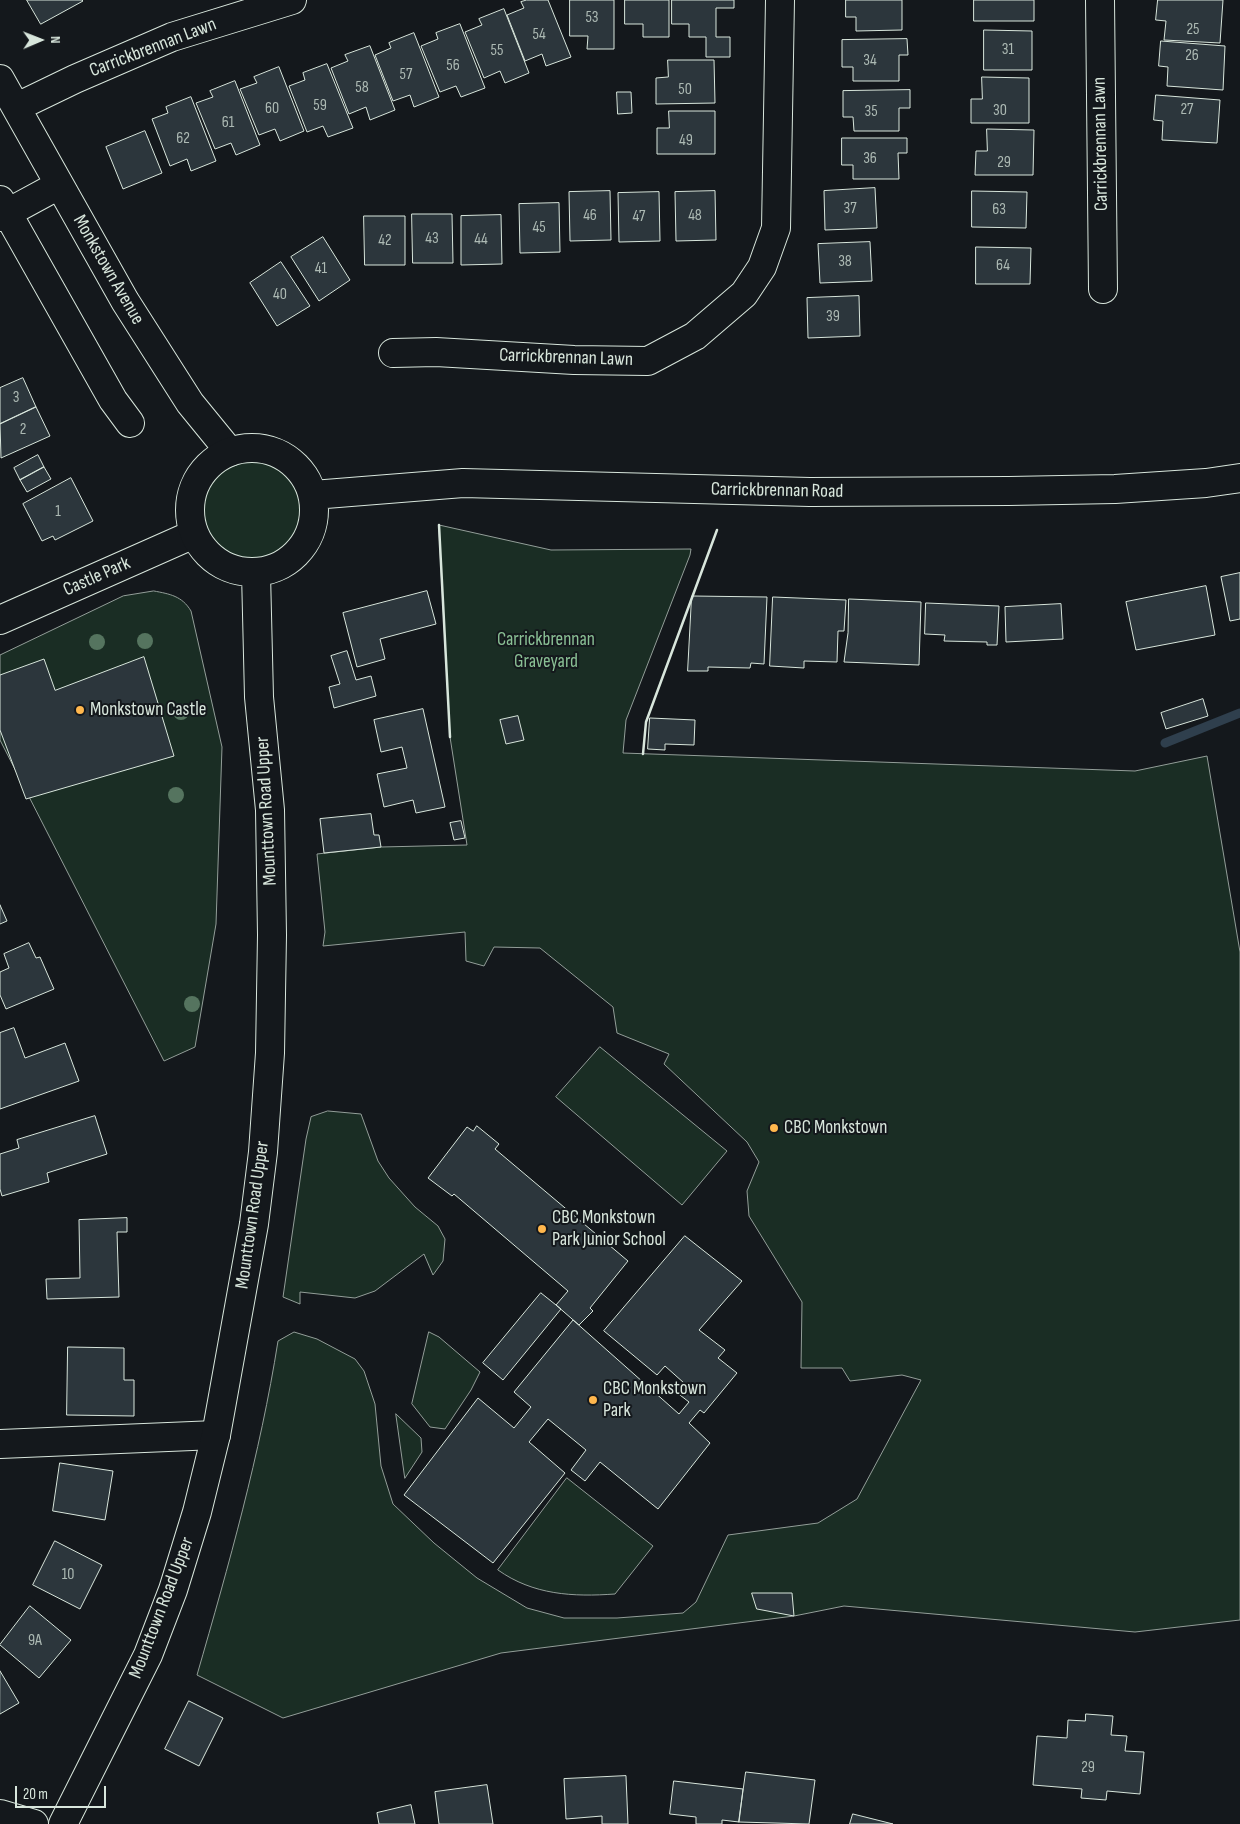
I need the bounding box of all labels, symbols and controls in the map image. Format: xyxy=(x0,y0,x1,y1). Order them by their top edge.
house number: 53 xyxy=(585,8,599,28)
street label: Carrickbrennan Lawn xyxy=(86,13,220,83)
north arrow xyxy=(15,15,65,65)
house number: 25 xyxy=(1186,20,1200,40)
house number: 54 xyxy=(532,25,546,45)
text: N xyxy=(47,36,64,44)
house number: 31 xyxy=(1002,40,1014,60)
house number: 55 xyxy=(491,41,503,61)
house number: 26 xyxy=(1185,46,1199,66)
house number: 34 xyxy=(863,51,877,71)
house number: 56 xyxy=(446,56,460,76)
house number: 57 xyxy=(400,65,412,85)
street label: Carrickbrennan Lawn xyxy=(1088,77,1114,211)
house number: 58 xyxy=(355,78,369,98)
house number: 50 xyxy=(678,80,692,100)
house number: 59 xyxy=(313,96,327,116)
house number: 60 xyxy=(265,99,279,119)
house number: 27 xyxy=(1180,100,1194,120)
house number: 30 xyxy=(993,101,1007,121)
house number: 35 xyxy=(864,102,878,122)
house number: 61 xyxy=(222,113,234,133)
house number: 62 xyxy=(176,129,190,149)
house number: 49 xyxy=(679,131,693,151)
house number: 36 xyxy=(863,149,877,169)
house number: 29 xyxy=(997,153,1011,173)
house number: 37 xyxy=(843,199,857,219)
house number: 63 xyxy=(992,200,1006,220)
house number: 46 xyxy=(583,206,597,226)
house number: 48 xyxy=(688,206,702,226)
house number: 47 xyxy=(633,207,645,227)
street label: Monkstown Avenue xyxy=(67,211,149,329)
house number: 45 xyxy=(532,218,546,238)
house number: 43 xyxy=(425,229,439,249)
house number: 44 xyxy=(474,230,488,250)
house number: 42 xyxy=(378,231,392,251)
house number: 38 xyxy=(838,252,852,272)
house number: 64 xyxy=(996,256,1010,276)
house number: 41 xyxy=(315,259,327,279)
house number: 40 xyxy=(273,285,287,305)
house number: 39 xyxy=(826,307,840,327)
street label: Carrickbrennan Lawn xyxy=(499,344,633,372)
house number: 3 xyxy=(13,388,19,408)
house number: 2 xyxy=(20,420,26,440)
street label: Carrickbrennan Road xyxy=(711,478,843,504)
house number: 1 xyxy=(55,502,61,522)
street label: Castle Park xyxy=(60,552,134,602)
park label: Carrickbrennan Graveyard xyxy=(497,629,595,673)
place label: Monkstown Castle xyxy=(90,699,206,721)
marker: Monkstown Castle xyxy=(74,704,86,716)
street label: Mounttown Road Upper xyxy=(252,736,282,886)
place label: CBC Monkstown xyxy=(784,1117,887,1139)
marker: CBC Monkstown xyxy=(768,1122,780,1134)
street label: Mounttown Road Upper xyxy=(231,1139,275,1291)
place label: CBC Monkstown Park Junior School xyxy=(552,1207,666,1251)
marker: CBC Monkstown Park Junior School xyxy=(536,1223,548,1235)
place label: CBC Monkstown Park xyxy=(603,1378,706,1422)
marker: CBC Monkstown Park xyxy=(587,1394,599,1406)
street label: Mounttown Road Upper xyxy=(125,1534,199,1682)
house number: 10 xyxy=(62,1565,74,1585)
house number: 9A xyxy=(28,1631,42,1651)
house number: 29 xyxy=(1081,1758,1095,1778)
scale bar xyxy=(18,1776,109,1808)
text: 20 m xyxy=(23,1785,48,1804)

